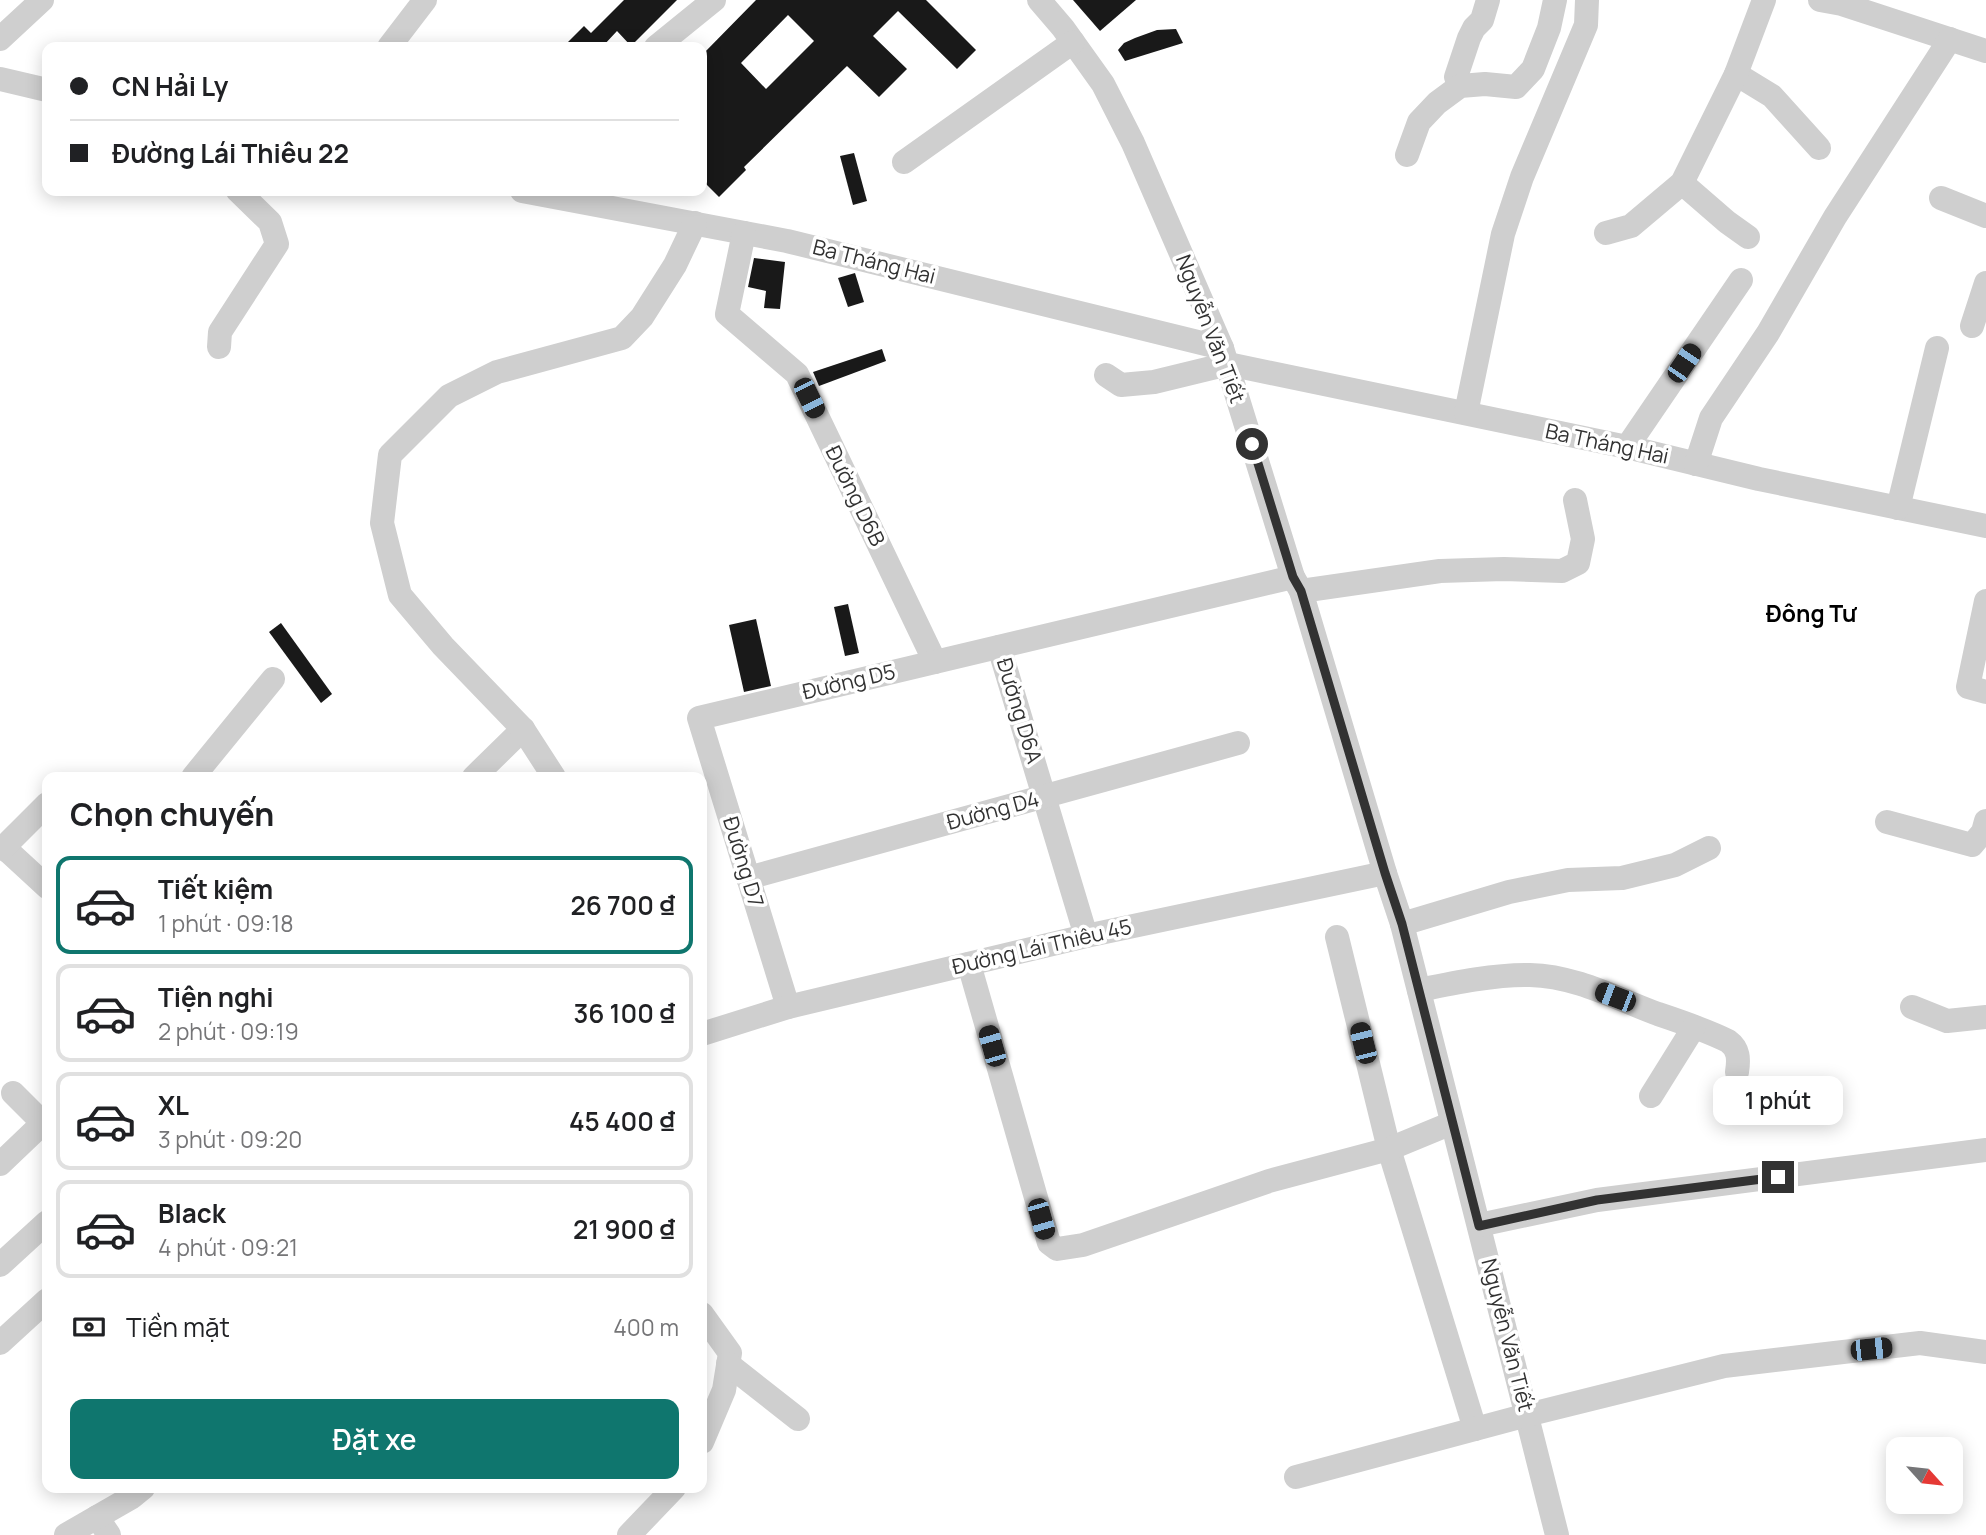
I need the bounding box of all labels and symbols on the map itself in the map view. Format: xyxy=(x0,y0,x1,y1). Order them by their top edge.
street label: Ba Tháng Hai xyxy=(810,232,938,290)
street label: Nguyễn Văn Tiết xyxy=(1170,250,1252,407)
car xyxy=(1664,340,1705,386)
car xyxy=(791,375,828,421)
street label: Ba Tháng Hai xyxy=(1543,416,1671,470)
route start xyxy=(1236,428,1268,460)
street label: Đường D6B xyxy=(820,441,892,551)
district label: Đông Tư xyxy=(1766,597,1858,629)
street label: Đường D6A xyxy=(991,655,1049,767)
street label: Đường D5 xyxy=(800,657,898,705)
street label: Đường D4 xyxy=(944,784,1042,836)
street label: Đường D7 xyxy=(717,813,771,910)
street label: Đường Lái Thiêu 45 xyxy=(949,912,1134,980)
car xyxy=(1592,980,1639,1014)
car xyxy=(1348,1020,1379,1066)
car xyxy=(977,1023,1008,1069)
callout: 1 phút xyxy=(1713,1076,1843,1124)
route end xyxy=(1762,1161,1794,1193)
car xyxy=(1026,1196,1057,1242)
street label: Nguyễn Văn Tiết xyxy=(1475,1255,1541,1414)
car xyxy=(1850,1336,1893,1362)
north arrow xyxy=(1886,1437,1964,1514)

